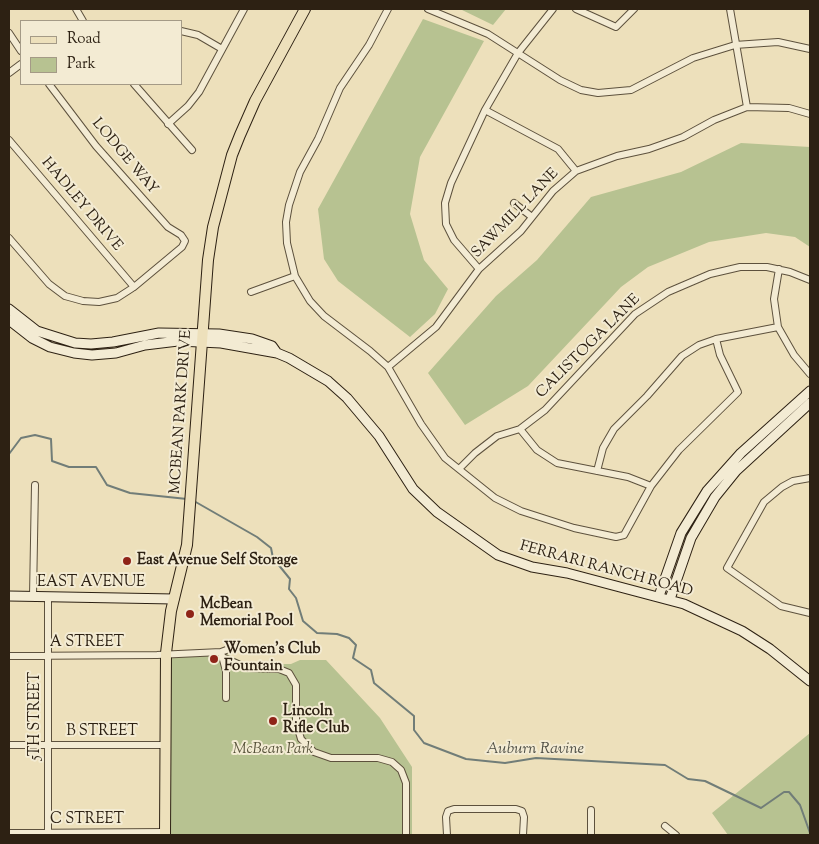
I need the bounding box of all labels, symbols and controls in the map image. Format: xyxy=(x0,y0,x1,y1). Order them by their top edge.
legend xyxy=(20,20,182,85)
text: Road xyxy=(67,29,101,50)
text: Park xyxy=(67,54,96,75)
street label: LODGE WAY xyxy=(87,115,161,199)
street label: HADLEY DRIVE xyxy=(37,155,125,255)
street label: SAWMILL LANE xyxy=(469,165,563,263)
street label: CALISTOGA LANE xyxy=(533,291,645,403)
street label: MCBEAN PARK DRIVE xyxy=(167,329,197,495)
street label: FERRARI RANCH ROAD xyxy=(517,538,695,602)
place label: East Avenue Self Storage xyxy=(137,552,298,570)
marker: East Avenue Self Storage xyxy=(121,555,133,567)
street label: EAST AVENUE xyxy=(37,574,145,592)
place label: McBean Memorial Pool xyxy=(200,596,294,631)
marker: McBean Memorial Pool xyxy=(184,608,196,620)
street label: A STREET xyxy=(50,634,124,652)
place label: Women's Club Fountain xyxy=(224,641,321,676)
marker: Women's Club Fountain xyxy=(208,653,220,665)
street label: 5TH STREET xyxy=(27,672,45,760)
place label: Lincoln Rifle Club xyxy=(283,703,349,738)
marker: Lincoln Rifle Club xyxy=(267,715,279,727)
street label: B STREET xyxy=(66,723,138,741)
water label: Auburn Ravine xyxy=(486,740,584,760)
park label: McBean Park xyxy=(233,741,313,759)
street label: C STREET xyxy=(50,811,124,829)

